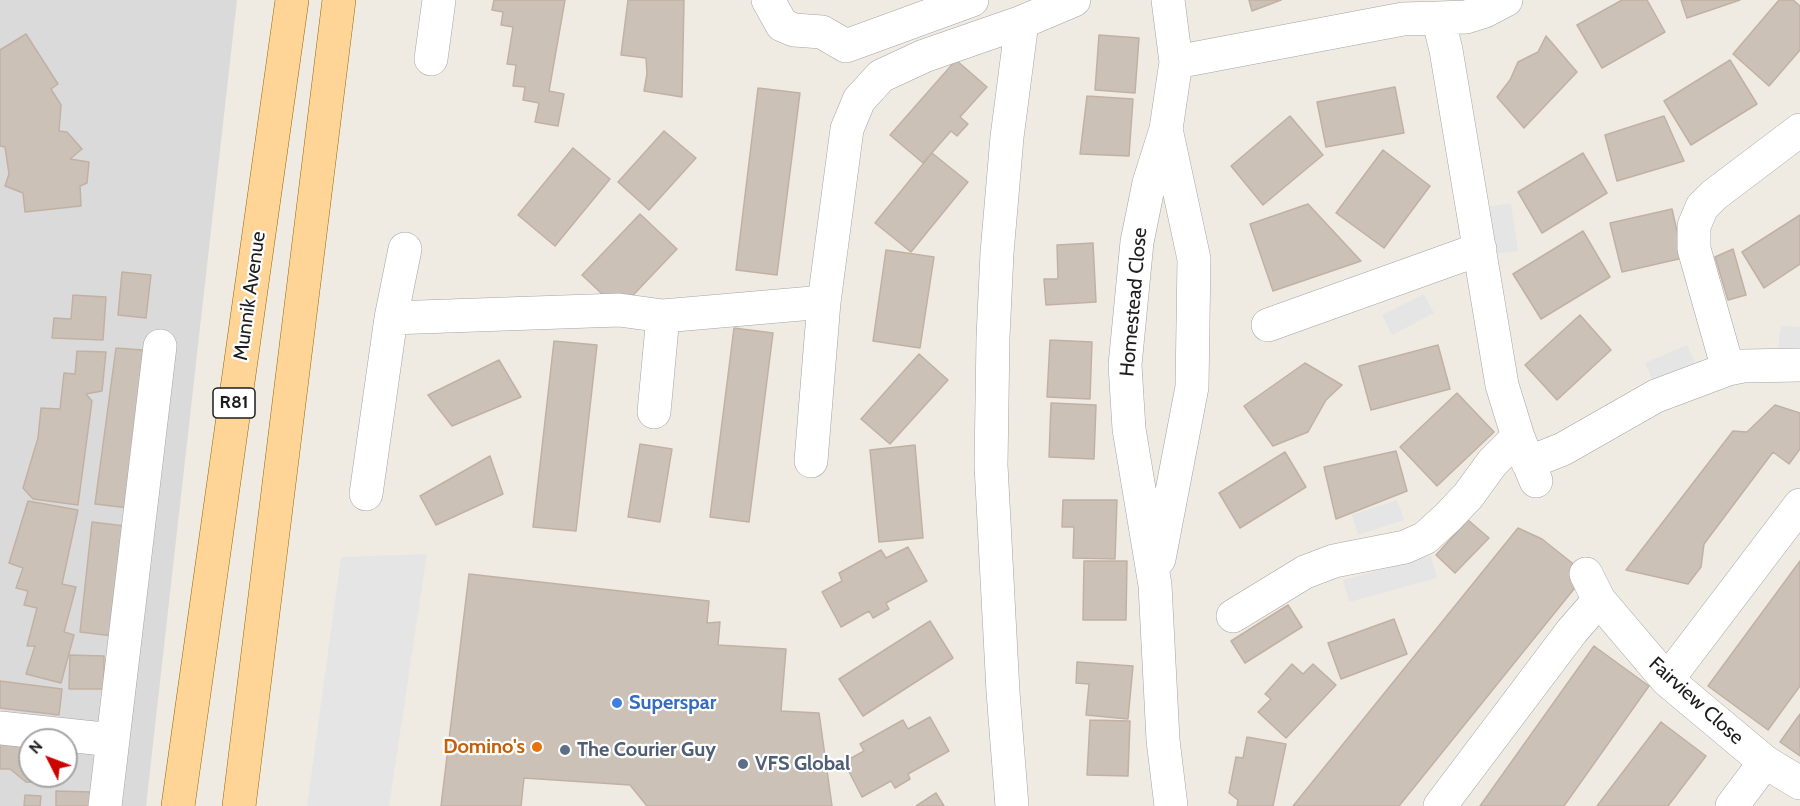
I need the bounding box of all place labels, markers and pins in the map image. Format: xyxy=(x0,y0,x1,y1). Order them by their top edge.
place label: Superspar xyxy=(629,691,716,715)
marker: Superspar xyxy=(610,696,624,710)
place label: Domino's xyxy=(443,735,525,759)
place label: The Courier Guy xyxy=(577,738,716,762)
marker: Domino's xyxy=(530,740,544,754)
marker: The Courier Guy xyxy=(558,743,572,757)
place label: VFS Global xyxy=(755,752,850,776)
marker: VFS Global xyxy=(736,757,750,771)

